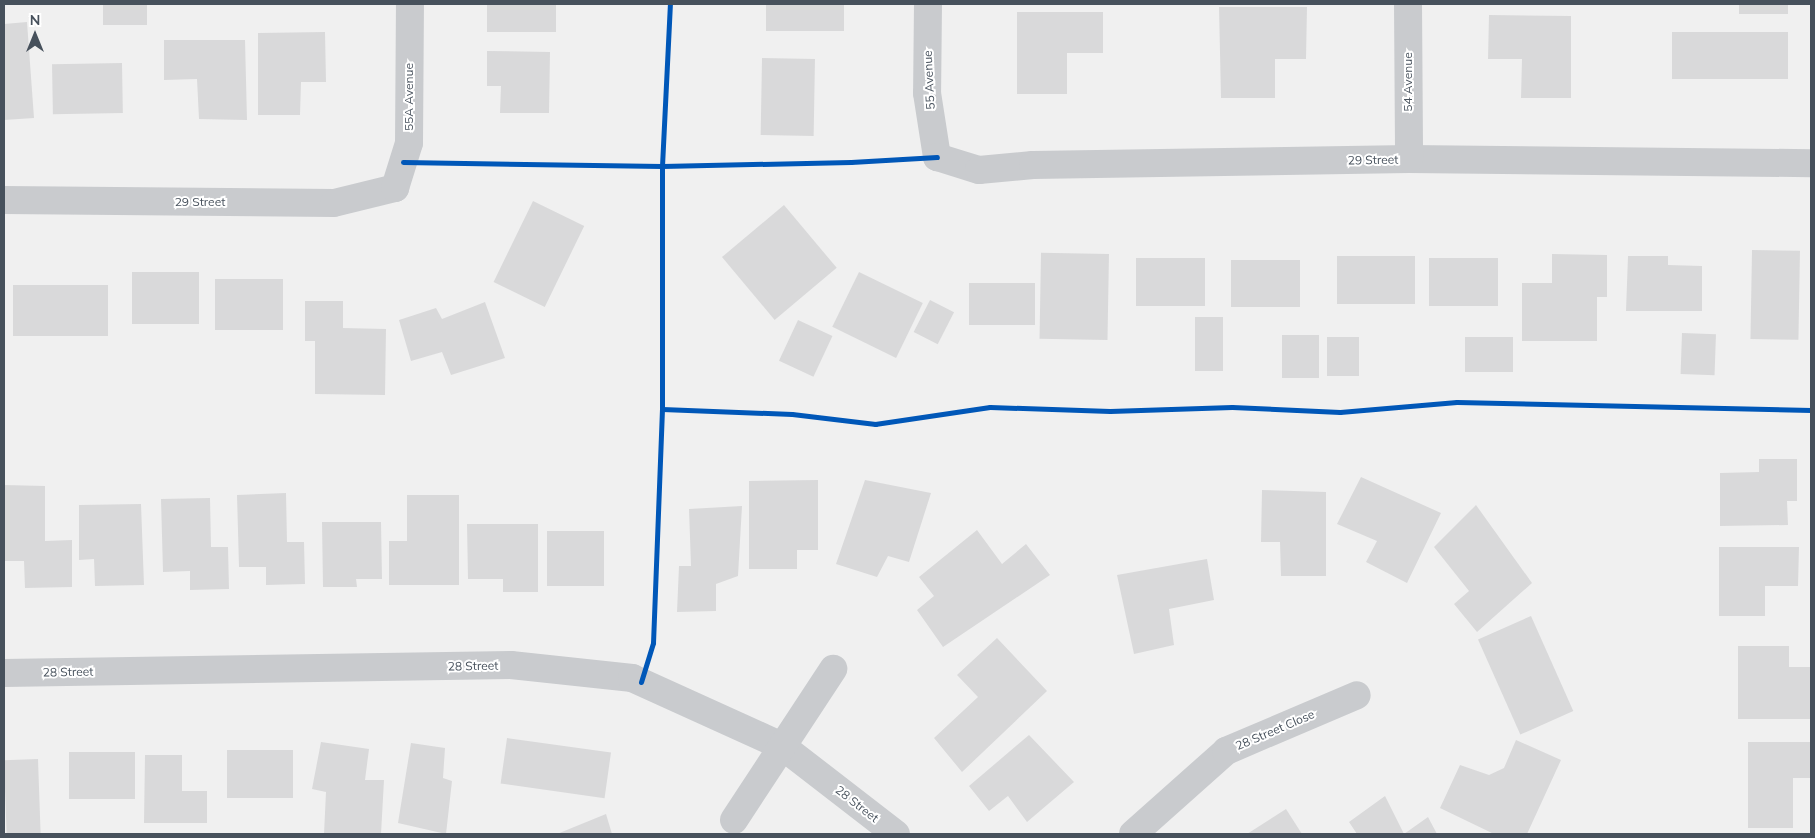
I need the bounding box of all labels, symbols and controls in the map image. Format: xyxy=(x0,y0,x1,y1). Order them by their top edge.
north arrow xyxy=(10,10,60,60)
text: N xyxy=(30,11,40,29)
street label: 55 Avenue xyxy=(920,50,938,110)
street label: 54 Avenue xyxy=(1401,52,1415,112)
street label: 55A Avenue xyxy=(402,63,416,131)
street label: 29 Street xyxy=(1348,152,1398,168)
street label: 29 Street xyxy=(175,195,225,209)
street label: 28 Street xyxy=(448,658,498,674)
street label: 28 Street xyxy=(43,664,93,680)
street label: 28 Street Close xyxy=(1233,707,1317,753)
street label: 28 Street xyxy=(833,783,881,825)

